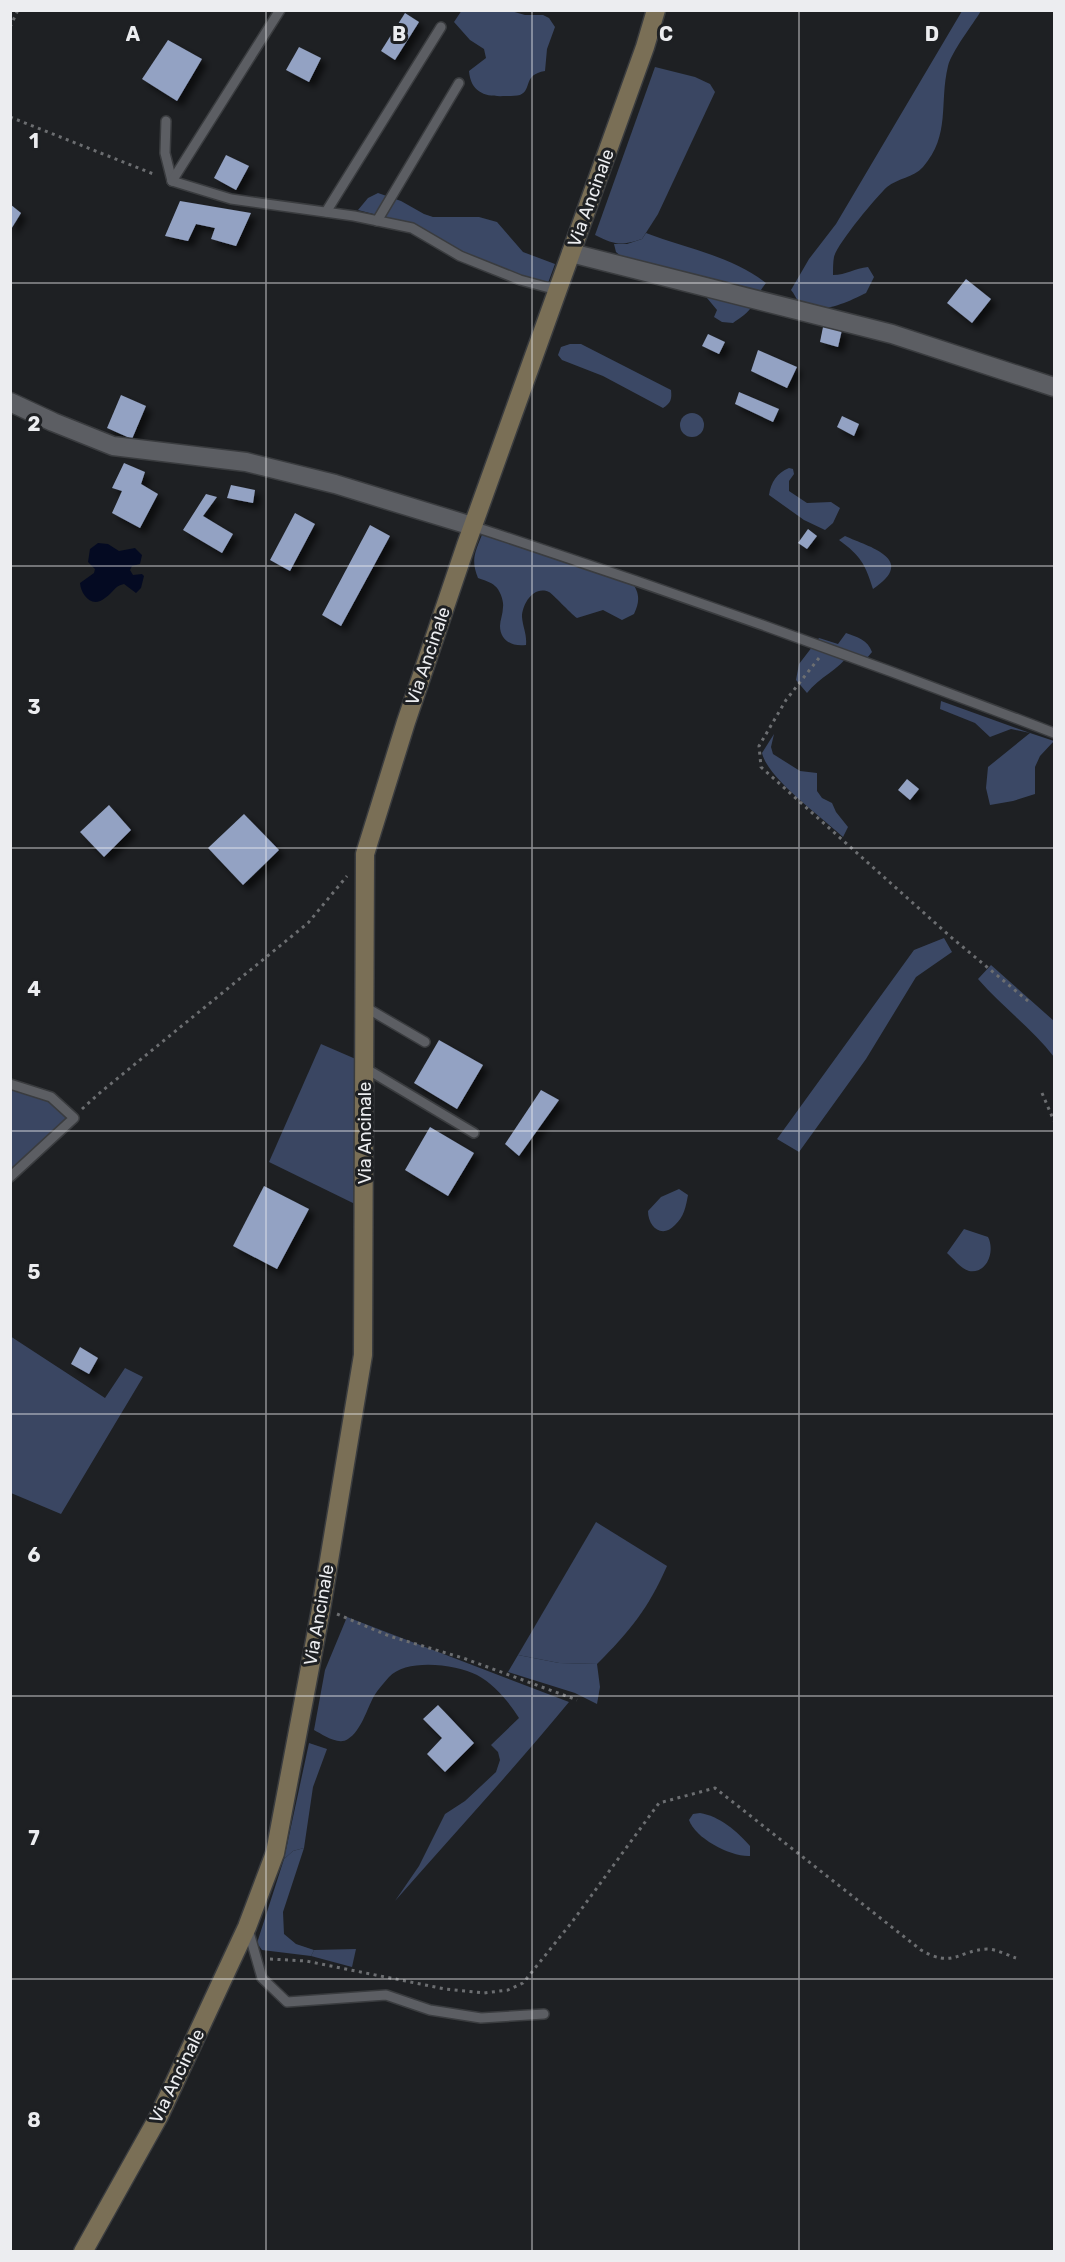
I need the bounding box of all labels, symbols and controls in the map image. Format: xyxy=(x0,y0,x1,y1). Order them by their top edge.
text: A xyxy=(126,22,141,46)
text: B xyxy=(392,22,406,46)
text: C xyxy=(659,22,673,46)
text: D xyxy=(925,22,939,46)
text: 1 xyxy=(29,129,39,153)
street label: Via Ancinale xyxy=(563,146,619,250)
text: 2 xyxy=(28,412,41,436)
street label: Via Ancinale xyxy=(401,604,455,708)
text: 3 xyxy=(27,695,41,719)
text: 4 xyxy=(27,977,41,1001)
street label: Via Ancinale xyxy=(354,1082,376,1184)
text: 5 xyxy=(28,1260,41,1284)
text: 6 xyxy=(27,1543,41,1567)
street label: Via Ancinale xyxy=(299,1563,339,1667)
text: 7 xyxy=(28,1826,40,1850)
street label: Via Ancinale xyxy=(145,2025,209,2127)
text: 8 xyxy=(27,2108,41,2132)

